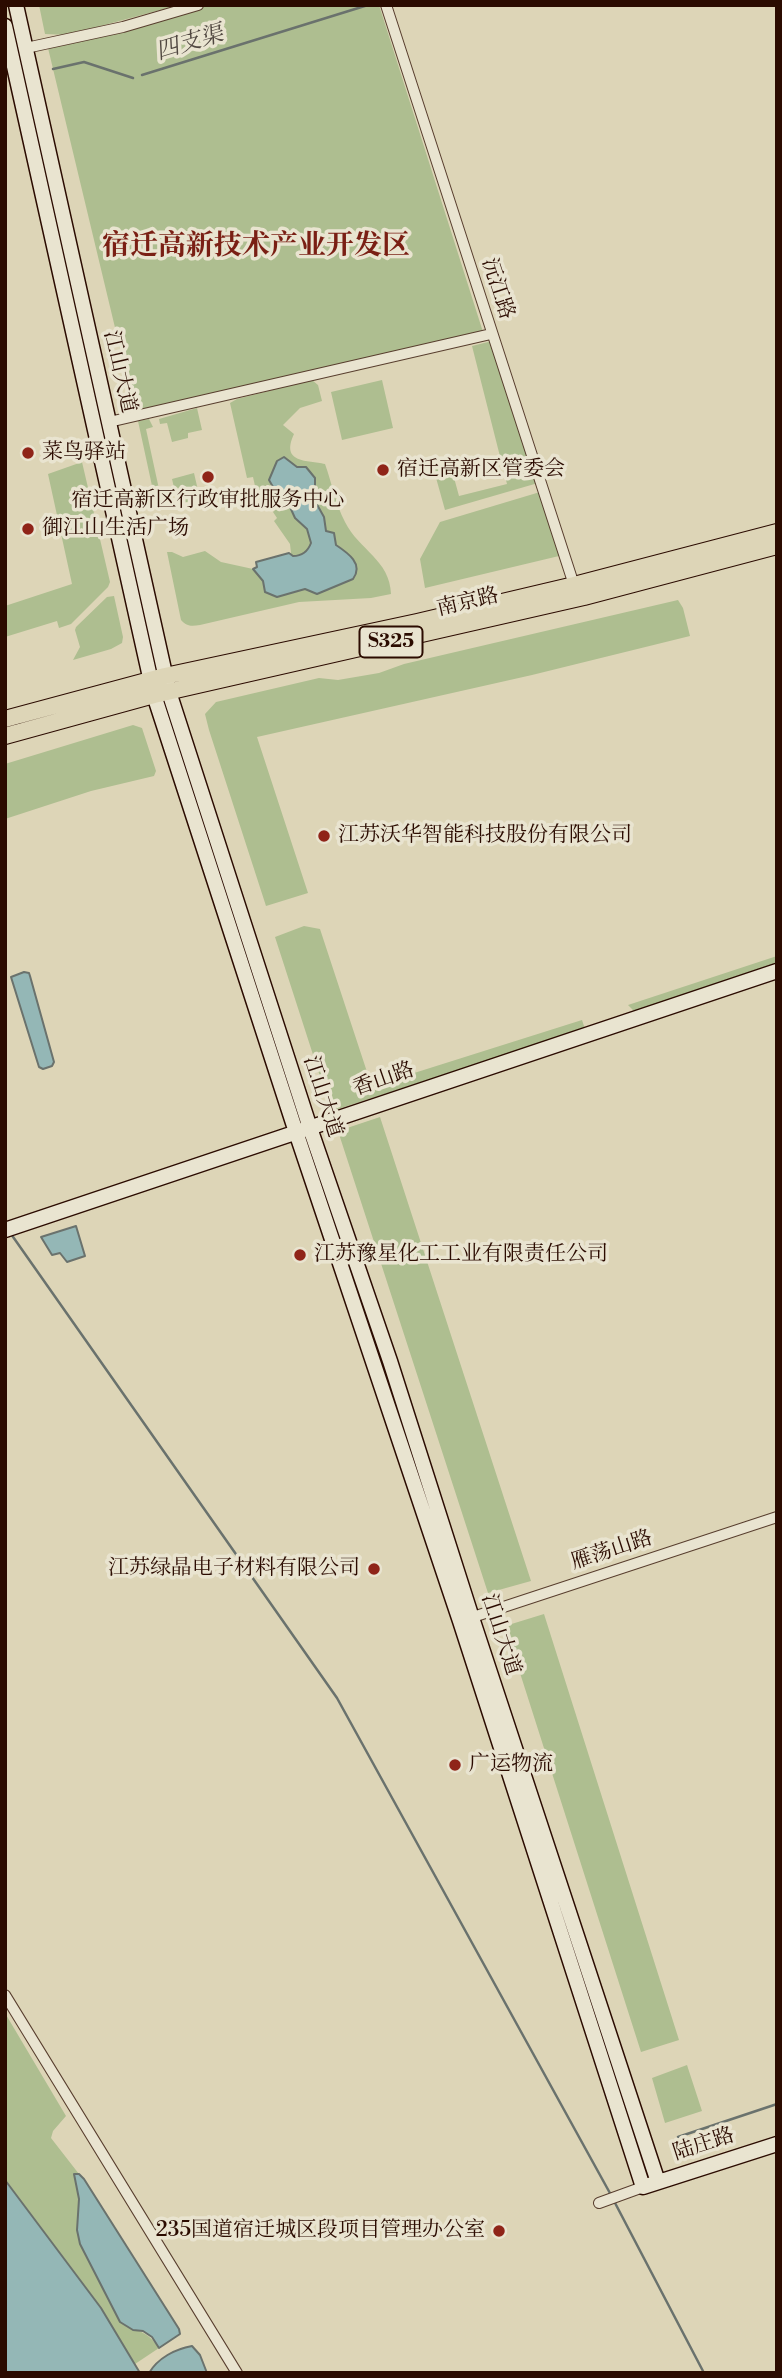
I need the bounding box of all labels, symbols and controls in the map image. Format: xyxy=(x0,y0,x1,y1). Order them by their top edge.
water label: 四支渠 xyxy=(153,21,227,67)
district label: 宿迁高新技术产业开发区 xyxy=(102,230,410,264)
street label: 沅江路 xyxy=(475,255,519,323)
street label: 江山大道 xyxy=(97,328,141,416)
place label: 菜鸟驿站 xyxy=(42,440,126,466)
marker: 菜鸟驿站 xyxy=(20,445,36,461)
place label: 宿迁高新区管委会 xyxy=(397,457,565,483)
marker: 宿迁高新区管委会 xyxy=(375,462,391,478)
marker: 宿迁高新区行政审批服务中心 xyxy=(200,469,216,485)
place label: 宿迁高新区行政审批服务中心 xyxy=(72,488,344,514)
place label: 御江山生活广场 xyxy=(42,516,189,542)
marker: 御江山生活广场 xyxy=(20,521,36,537)
street label: 南京路 xyxy=(434,584,502,622)
road number: S325 xyxy=(360,626,422,657)
place label: 江苏沃华智能科技股份有限公司 xyxy=(338,823,632,849)
marker: 江苏沃华智能科技股份有限公司 xyxy=(316,828,332,844)
street label: 江山大道 xyxy=(297,1053,347,1141)
street label: 香山路 xyxy=(350,1058,418,1102)
place label: 江苏豫星化工工业有限责任公司 xyxy=(314,1242,608,1268)
marker: 江苏豫星化工工业有限责任公司 xyxy=(292,1247,308,1263)
street label: 雁荡山路 xyxy=(568,1526,656,1576)
place label: 江苏绿晶电子材料有限公司 xyxy=(108,1556,360,1582)
marker: 江苏绿晶电子材料有限公司 xyxy=(366,1561,382,1577)
street label: 江山大道 xyxy=(475,1591,525,1679)
place label: 广运物流 xyxy=(469,1752,553,1778)
marker: 广运物流 xyxy=(447,1757,463,1773)
street label: 陆庄路 xyxy=(670,2123,738,2167)
place label: 235国道宿迁城区段项目管理办公室 xyxy=(156,2218,485,2244)
marker: 235国道宿迁城区段项目管理办公室 xyxy=(491,2223,507,2239)

